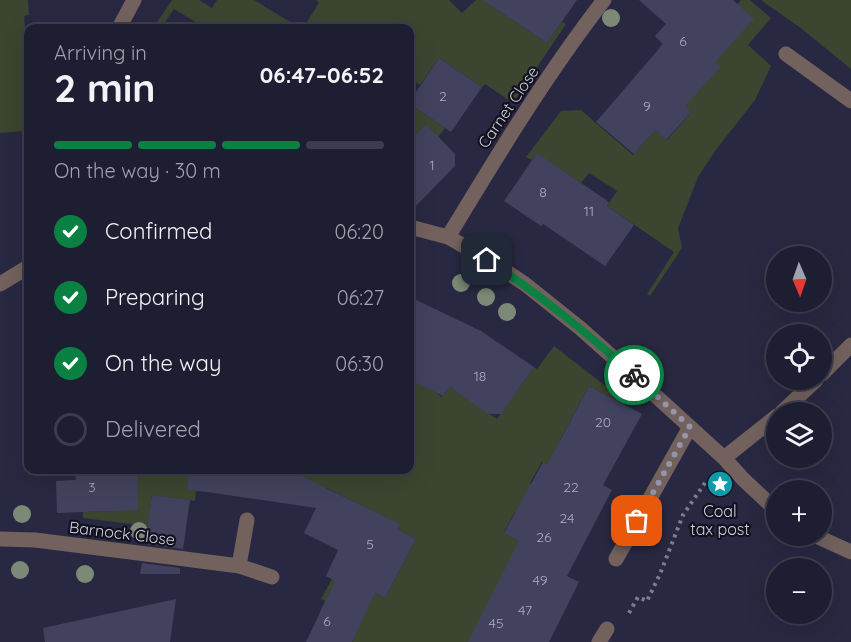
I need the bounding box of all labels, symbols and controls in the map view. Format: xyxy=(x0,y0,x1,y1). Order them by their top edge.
house number: 6 xyxy=(679,32,687,50)
text: Arriving in xyxy=(54,40,147,65)
text: 06:47–06:52 xyxy=(260,61,384,89)
street label: Carnet Close xyxy=(473,62,543,152)
text: 2 min xyxy=(54,63,156,112)
house number: 2 xyxy=(439,87,447,105)
house number: 9 xyxy=(643,97,651,115)
house number: 1 xyxy=(429,156,435,174)
text: On the way · 30 m xyxy=(54,158,221,183)
house number: 8 xyxy=(539,183,547,201)
house number: 11 xyxy=(584,202,594,220)
icon: check xyxy=(54,215,87,248)
text: Confirmed xyxy=(105,217,212,245)
text: 06:20 xyxy=(335,219,384,244)
pin xyxy=(461,234,512,285)
icon: home xyxy=(470,243,503,276)
north arrow xyxy=(766,246,832,312)
map controls xyxy=(766,246,832,624)
icon: check xyxy=(54,281,87,314)
text: Preparing xyxy=(105,283,205,311)
text: 06:27 xyxy=(337,285,384,310)
button: locate xyxy=(766,324,832,390)
courier xyxy=(604,345,664,405)
icon: check xyxy=(54,347,87,380)
text: On the way xyxy=(105,349,221,377)
text: 06:30 xyxy=(335,351,384,376)
icon: bike xyxy=(618,359,651,392)
house number: 18 xyxy=(474,367,486,385)
button: layers xyxy=(766,402,832,468)
house number: 20 xyxy=(595,413,611,431)
text: Delivered xyxy=(105,415,201,443)
place icon: Coal tax post xyxy=(705,469,735,499)
house number: 3 xyxy=(88,478,96,496)
house number: 22 xyxy=(563,478,579,496)
button: + xyxy=(766,480,832,546)
pin xyxy=(611,495,662,546)
place label: Coal tax post xyxy=(690,501,750,539)
icon: bag xyxy=(620,504,653,537)
house number: 24 xyxy=(560,509,574,527)
street label: Barnock Close xyxy=(68,517,176,549)
house number: 26 xyxy=(536,528,552,546)
house number: 5 xyxy=(366,535,374,553)
button: − xyxy=(766,558,832,624)
house number: 49 xyxy=(533,571,548,589)
house number: 47 xyxy=(518,601,532,619)
house number: 6 xyxy=(323,612,331,630)
house number: 45 xyxy=(488,614,504,632)

